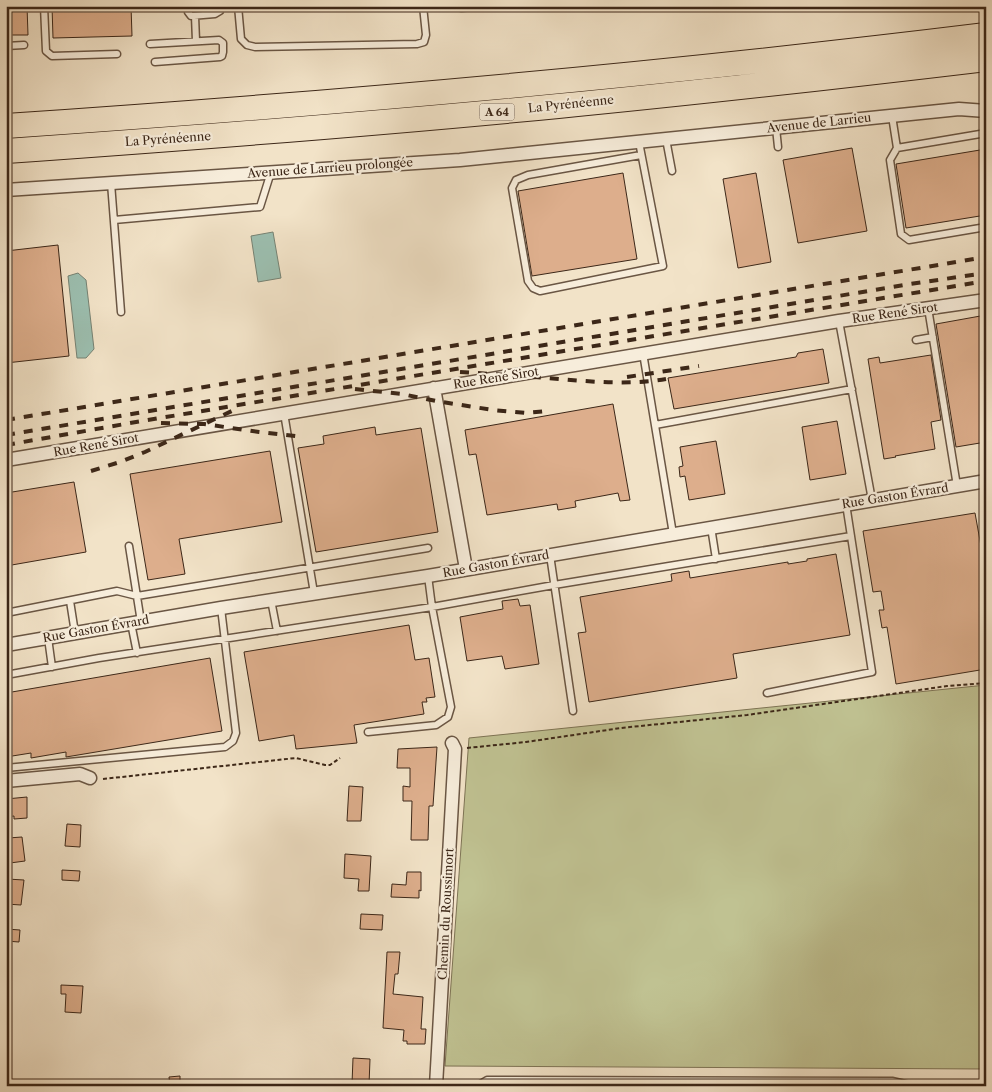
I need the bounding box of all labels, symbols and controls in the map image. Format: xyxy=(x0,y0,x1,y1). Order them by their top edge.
street label: La Pyrénéenne xyxy=(527,92,615,115)
road number: A 64 xyxy=(480,104,514,120)
street label: Avenue de Larrieu xyxy=(765,109,873,136)
street label: La Pyrénéenne xyxy=(124,128,212,149)
street label: Avenue de Larrieu prolongée xyxy=(246,154,414,181)
street label: Rue René Sirot xyxy=(851,299,939,326)
street label: Rue René Sirot xyxy=(452,363,540,392)
street label: Rue René Sirot xyxy=(52,429,140,459)
street label: Rue Gaston Évrard xyxy=(840,479,950,511)
street label: Rue Gaston Évrard xyxy=(441,546,551,580)
street label: Rue Gaston Évrard xyxy=(41,611,151,645)
street label: Chemin du Roussimort xyxy=(435,847,456,980)

